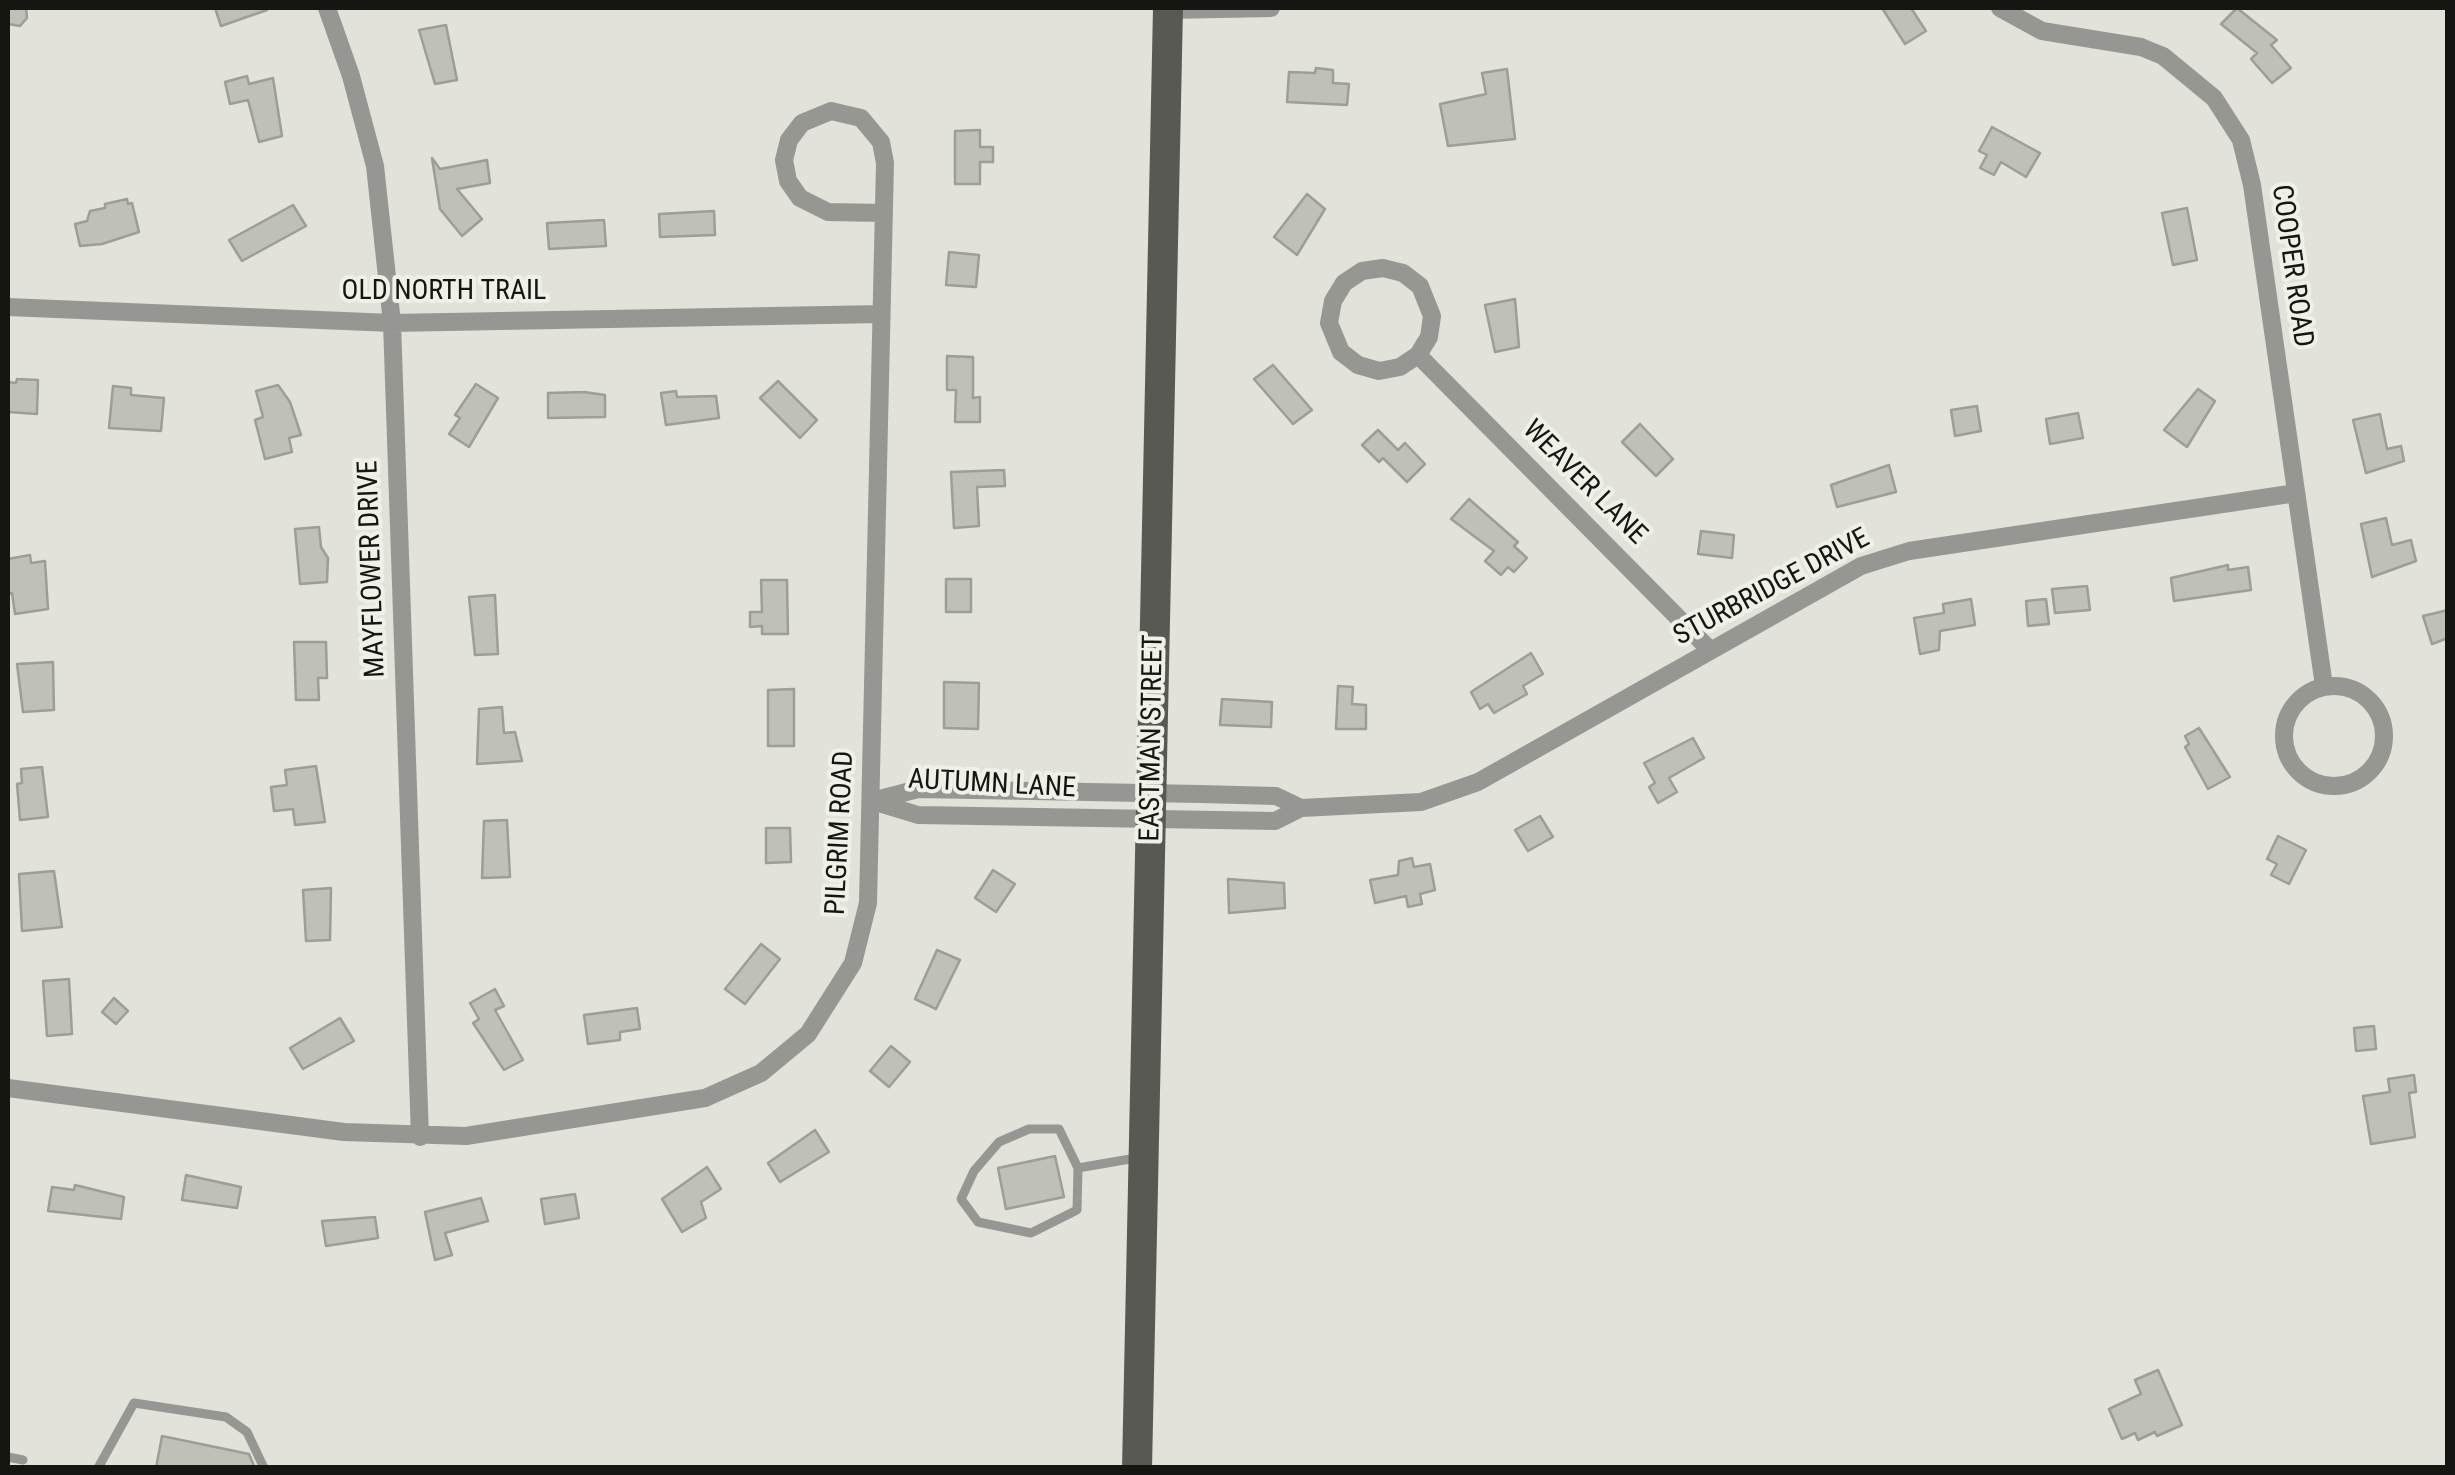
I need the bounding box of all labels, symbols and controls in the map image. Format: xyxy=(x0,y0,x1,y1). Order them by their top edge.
street label: COOPER ROAD xyxy=(2263,183,2319,349)
street label: OLD NORTH TRAIL xyxy=(342,275,546,309)
street label: WEAVER LANE xyxy=(1515,414,1653,552)
street label: MAYFLOWER DRIVE xyxy=(352,460,394,678)
street label: STURBRIDGE DRIVE xyxy=(1668,522,1876,654)
street label: EASTMAN STREET xyxy=(1134,634,1172,842)
street label: PILGRIM ROAD xyxy=(820,750,862,916)
street label: AUTUMN LANE xyxy=(907,764,1077,806)

